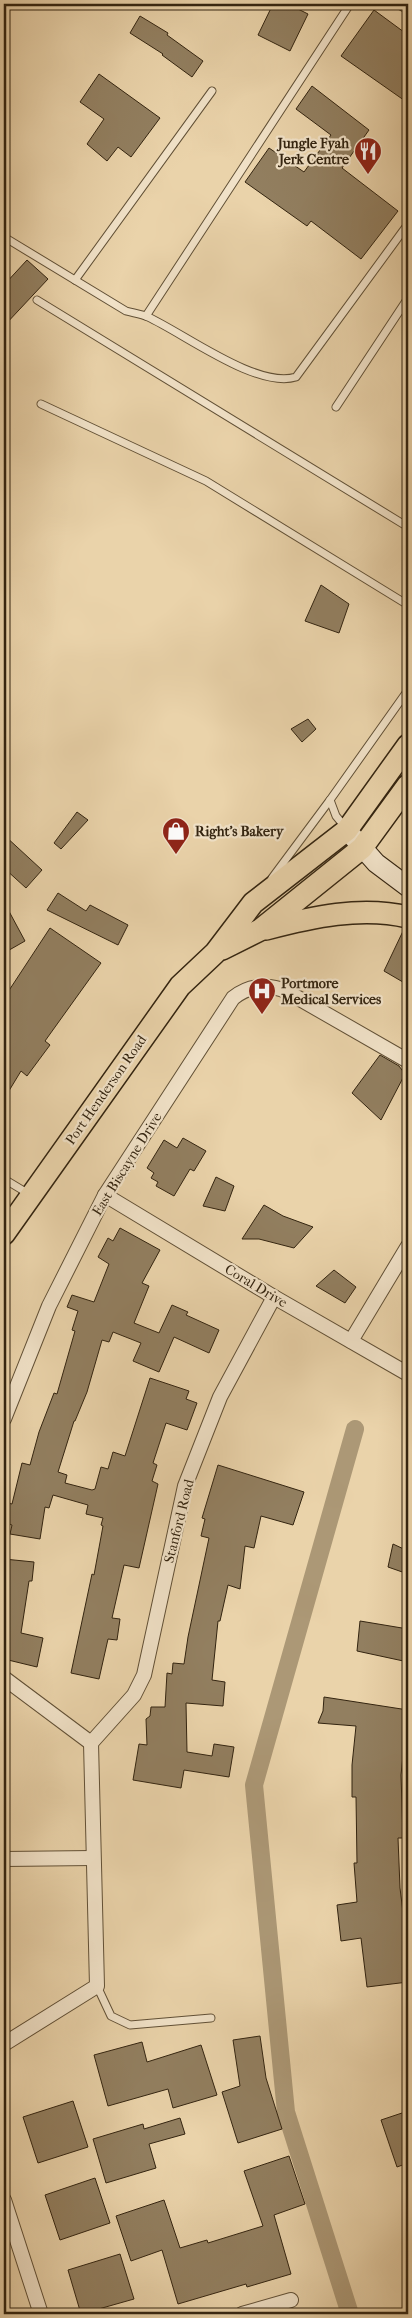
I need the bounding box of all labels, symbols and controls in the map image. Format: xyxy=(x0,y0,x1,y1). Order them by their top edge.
place label: Jungle Fyah Jerk Centre xyxy=(276,135,350,168)
restaurant icon: Jungle Fyah Jerk Centre xyxy=(353,136,383,175)
shop icon: Right's Bakery xyxy=(161,816,191,855)
place label: Right's Bakery xyxy=(195,823,285,840)
place label: Portmore Medical Services xyxy=(280,975,382,1008)
hospital icon: Portmore Medical Services xyxy=(247,976,277,1015)
street label: Port Henderson Road xyxy=(62,1032,150,1148)
street label: East Biscayne Drive xyxy=(88,1109,166,1219)
street label: Coral Drive xyxy=(222,1261,290,1311)
street label: Stanford Road xyxy=(160,1477,198,1565)

